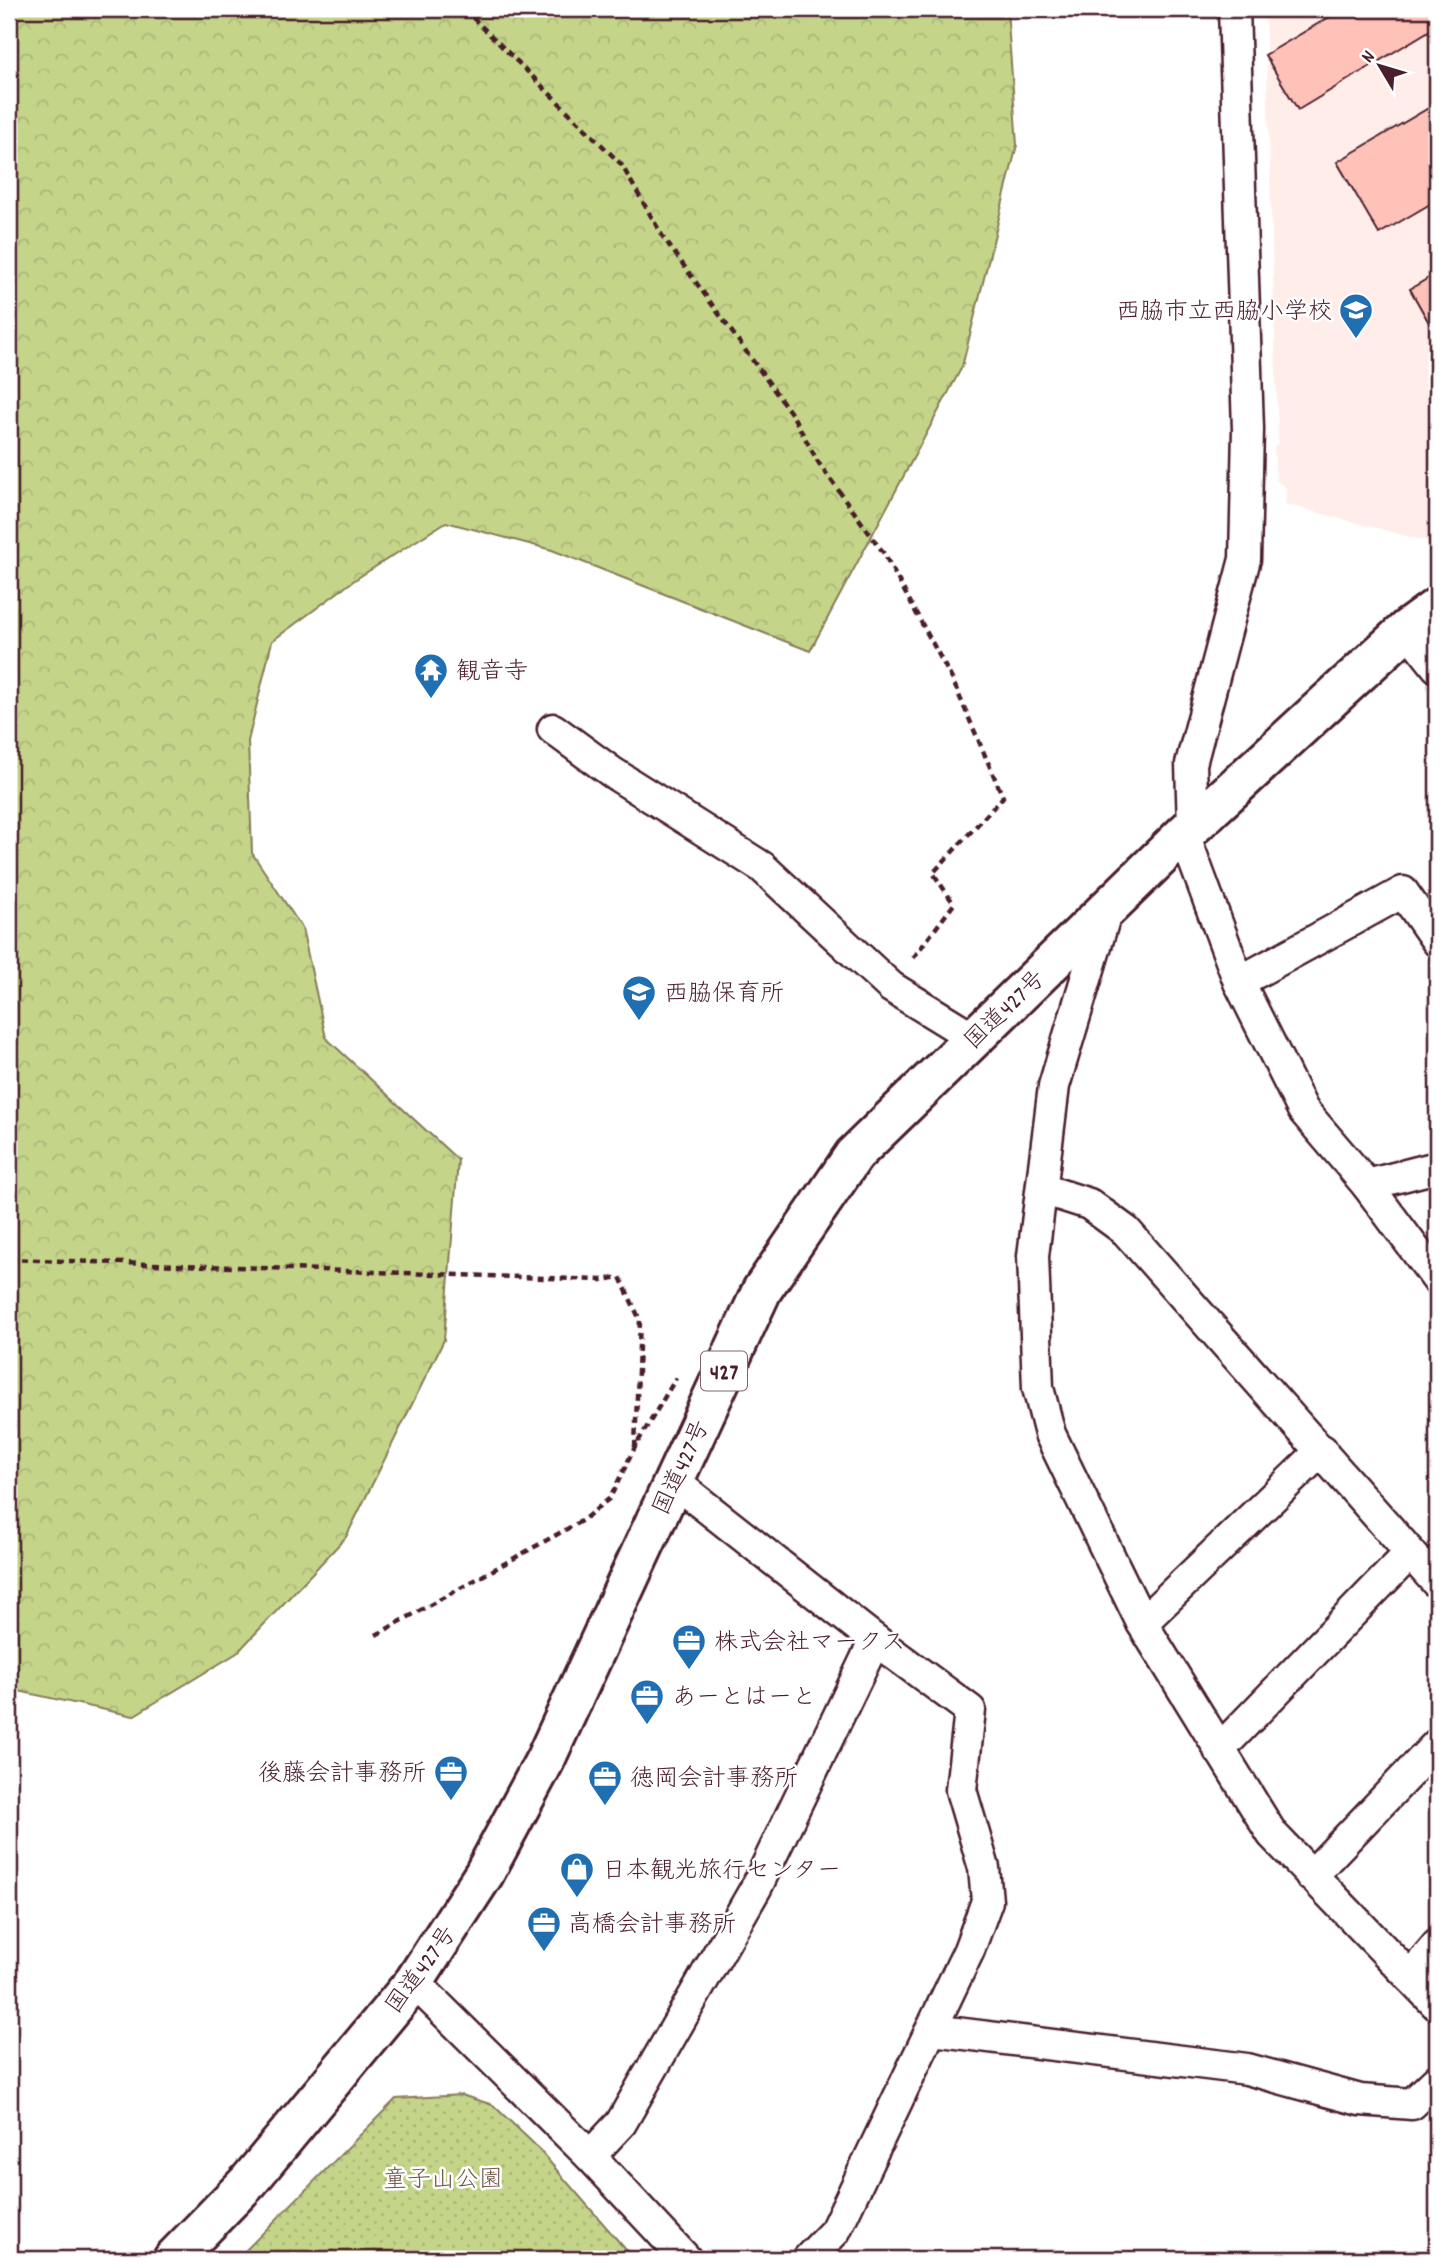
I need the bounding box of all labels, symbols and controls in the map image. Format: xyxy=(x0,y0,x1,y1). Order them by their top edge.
north arrow xyxy=(1344,32,1414,102)
text: N xyxy=(1356,46,1383,70)
school or university icon: 西脇市立西脇小学校 xyxy=(1337,291,1375,340)
place label: 西脇市立西脇小学校 xyxy=(1116,296,1332,330)
temple icon: 観音寺 xyxy=(412,651,450,700)
place label: 観音寺 xyxy=(456,656,528,690)
street label: 国道427号 xyxy=(958,964,1054,1059)
school or university icon: 西脇保育所 xyxy=(620,973,658,1022)
place label: 西脇保育所 xyxy=(664,978,784,1012)
road number: 427 xyxy=(701,1352,747,1390)
street label: 国道427号 xyxy=(646,1415,720,1522)
office icon: 株式会社マークス xyxy=(670,1622,708,1671)
place label: 株式会社マークス xyxy=(714,1627,906,1661)
office icon: あーとはーと xyxy=(628,1677,666,1726)
place label: あーとはーと xyxy=(672,1682,816,1716)
office icon: 後藤会計事務所 xyxy=(432,1753,470,1802)
place label: 後藤会計事務所 xyxy=(258,1758,426,1792)
office icon: 徳岡会計事務所 xyxy=(586,1758,624,1807)
place label: 徳岡会計事務所 xyxy=(630,1763,798,1797)
shop icon: 日本観光旅行センター xyxy=(558,1850,596,1899)
place label: 日本観光旅行センター xyxy=(602,1855,841,1889)
office icon: 高橋会計事務所 xyxy=(525,1904,563,1953)
place label: 高橋会計事務所 xyxy=(568,1909,736,1943)
street label: 国道427号 xyxy=(379,1920,466,2022)
park label: 童子山公園 xyxy=(383,2164,503,2198)

